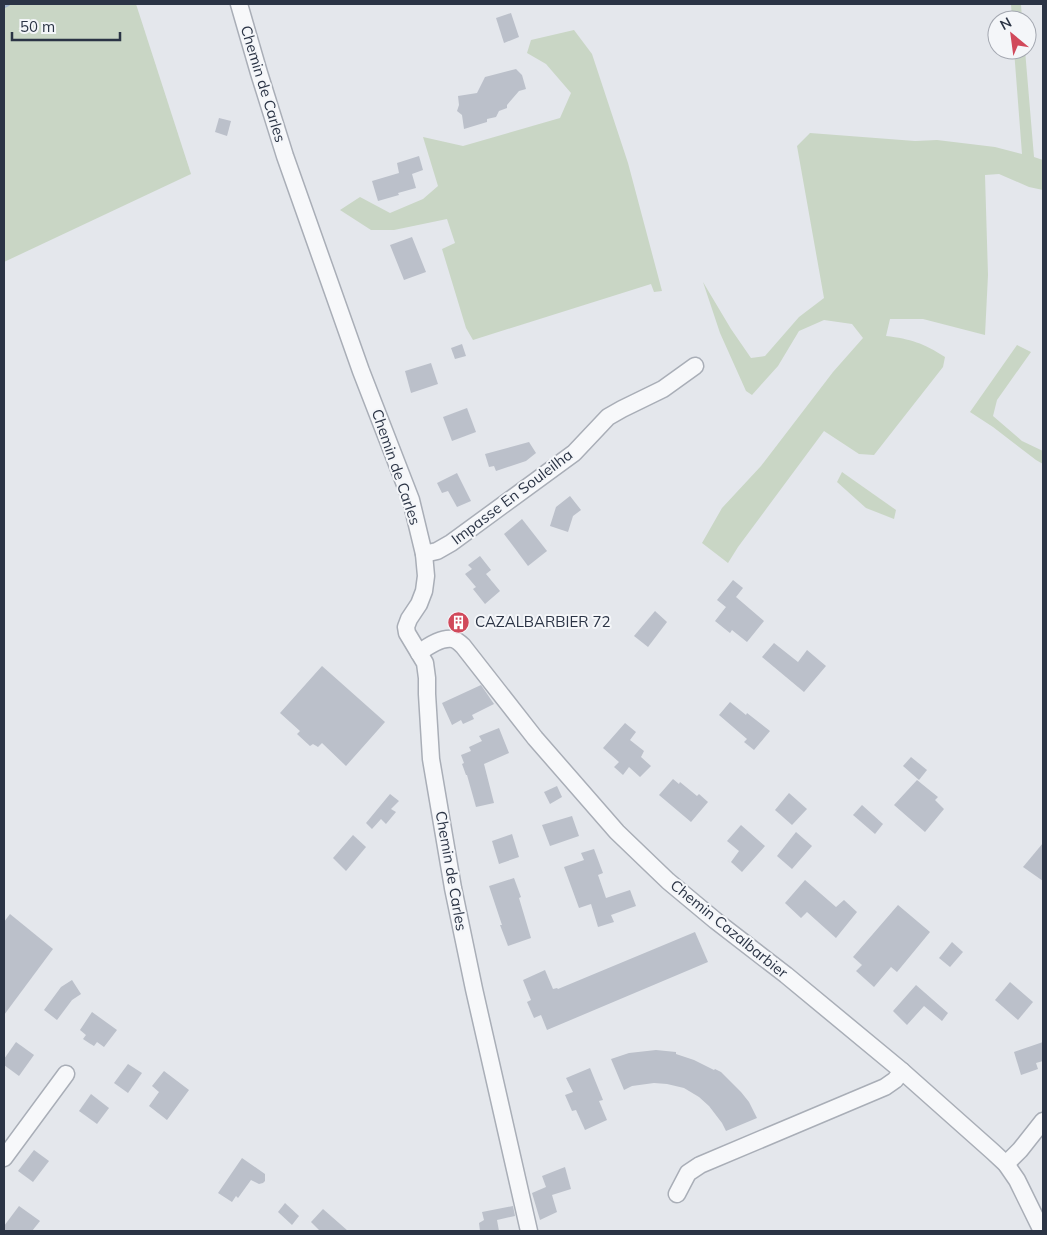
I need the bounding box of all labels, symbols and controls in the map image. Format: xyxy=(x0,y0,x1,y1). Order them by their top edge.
scale bar xyxy=(12,10,120,42)
north arrow xyxy=(987,10,1037,60)
text: N xyxy=(997,13,1015,34)
text: 50 m xyxy=(20,17,55,36)
street label: Chemin de Carles xyxy=(237,23,290,145)
street label: Chemin de Carles xyxy=(368,406,425,527)
street label: Impasse En Souleilha xyxy=(447,445,576,548)
building icon: CAZALBARBIER 72 xyxy=(447,610,471,634)
place label: CAZALBARBIER 72 xyxy=(475,612,611,631)
street label: Chemin de Carles xyxy=(432,809,471,932)
street label: Chemin Cazalbarbier xyxy=(667,875,792,982)

